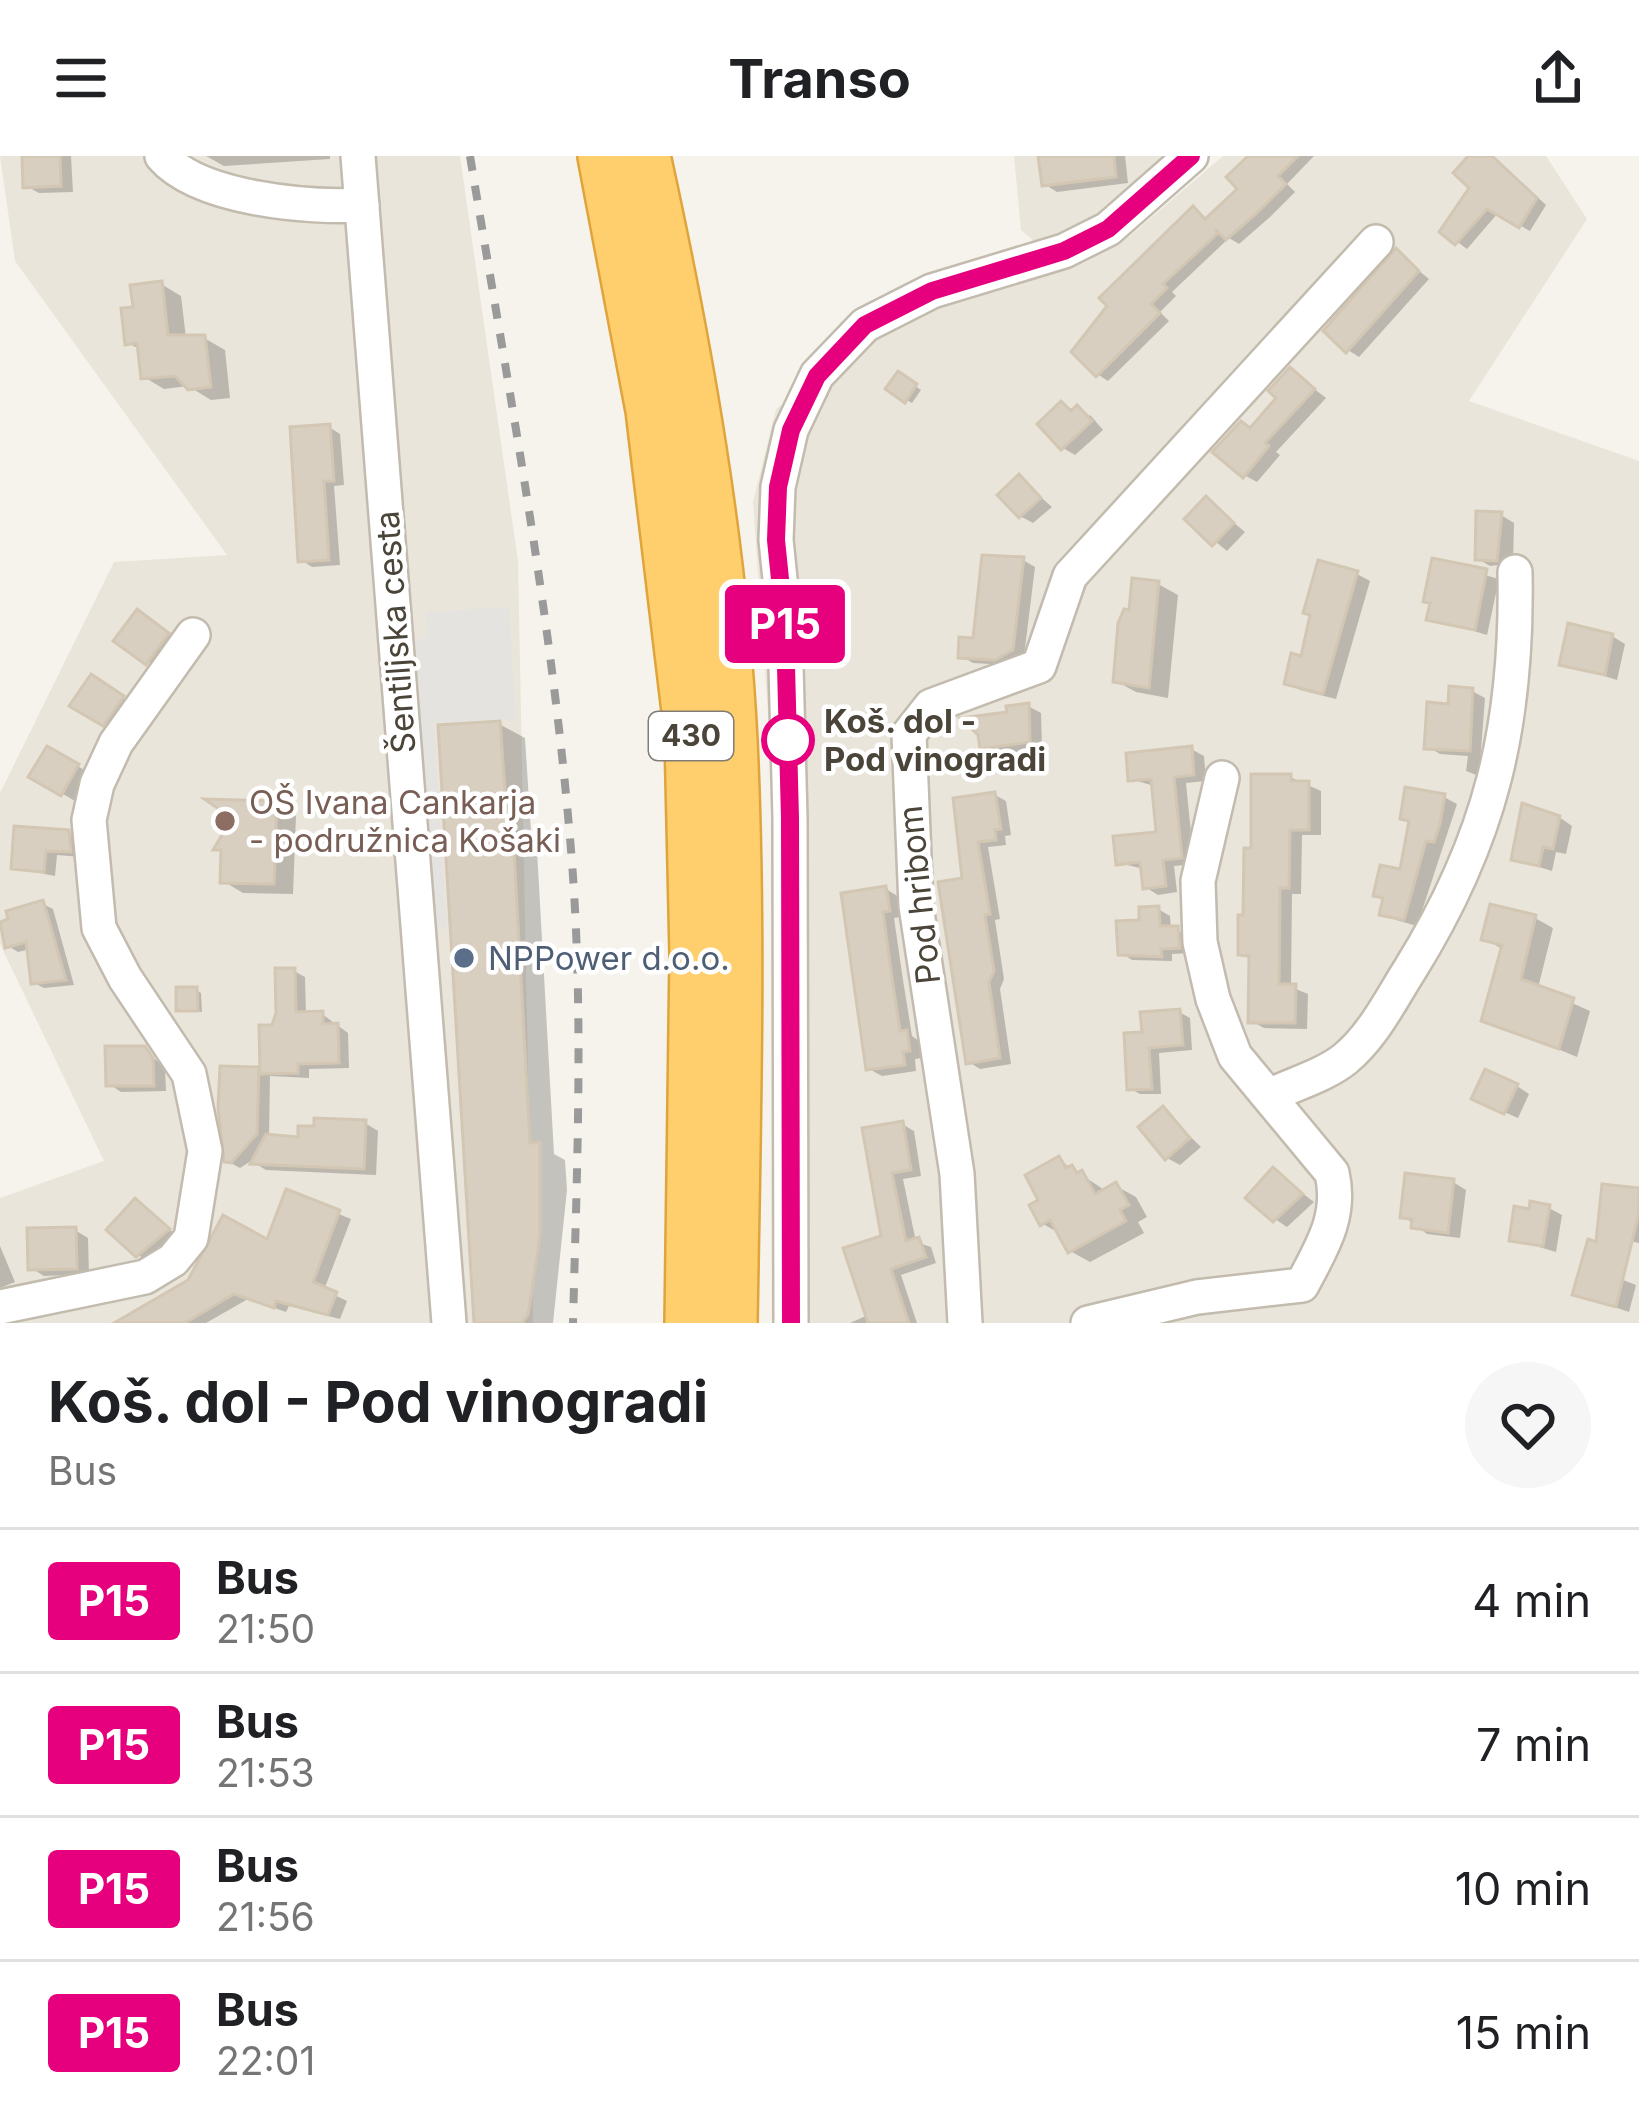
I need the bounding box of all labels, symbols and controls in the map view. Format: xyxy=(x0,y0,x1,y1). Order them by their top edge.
icon: menu xyxy=(48,45,114,111)
icon: share xyxy=(1525,45,1591,111)
text: Transo xyxy=(728,46,911,111)
street label: Šentiljska cesta xyxy=(367,509,423,755)
line badge: P15 xyxy=(716,585,854,663)
text: P15 xyxy=(749,598,821,649)
place label: Koš. dol - Pod vinogradi xyxy=(824,701,1046,779)
road number: 430 xyxy=(649,712,733,760)
marker: Koš. dol - Pod vinogradi xyxy=(763,715,813,765)
place label: OŠ Ivana Cankarja - podružnica Košaki xyxy=(249,782,561,860)
street label: Pod hribom xyxy=(890,804,948,986)
marker: OŠ Ivana Cankarja - podružnica Košaki xyxy=(212,808,238,834)
place label: NPPower d.o.o. xyxy=(488,938,730,978)
marker: NPPower d.o.o. xyxy=(451,945,477,971)
button: heart xyxy=(1465,1362,1591,1488)
text: Koš. dol - Pod vinogradi xyxy=(48,1367,708,1436)
text: Bus xyxy=(48,1447,117,1494)
text: Bus xyxy=(216,1550,299,1605)
text: 4 min xyxy=(1472,1573,1591,1628)
text: P15 xyxy=(78,1575,150,1626)
text: 21:50 xyxy=(216,1605,315,1652)
text: Bus xyxy=(216,1694,299,1749)
text: 7 min xyxy=(1476,1717,1591,1772)
text: P15 xyxy=(78,1719,150,1770)
text: 21:53 xyxy=(216,1749,315,1796)
text: Bus xyxy=(216,1838,299,1893)
text: 10 min xyxy=(1455,1861,1591,1916)
text: P15 xyxy=(78,1863,150,1914)
text: 21:56 xyxy=(216,1893,315,1940)
text: Bus xyxy=(216,1982,299,2037)
text: 15 min xyxy=(1456,2005,1591,2060)
text: P15 xyxy=(78,2007,150,2058)
text: 22:01 xyxy=(216,2037,315,2084)

